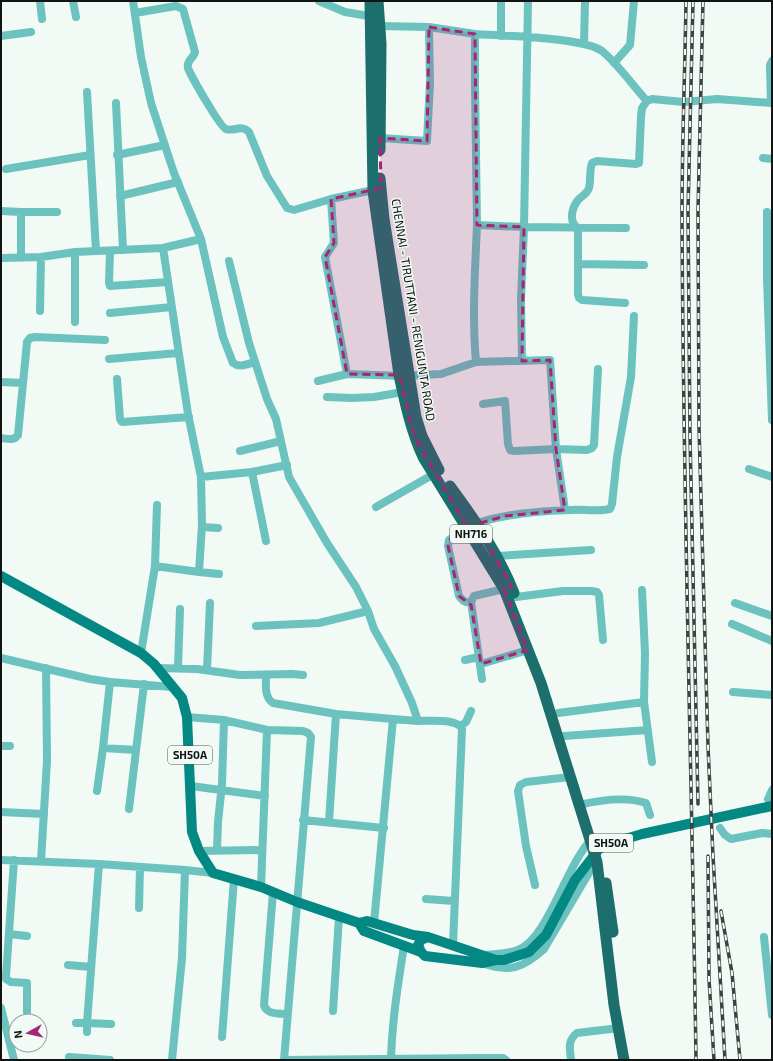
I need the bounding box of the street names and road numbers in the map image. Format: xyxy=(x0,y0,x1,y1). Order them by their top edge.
street label: CHENNAI - TIRUTTANI - RENIGUNTA ROAD xyxy=(389,198,438,422)
road number: NH716 xyxy=(450,525,492,543)
road number: SH50A xyxy=(168,746,212,764)
road number: SH50A xyxy=(589,834,633,852)

